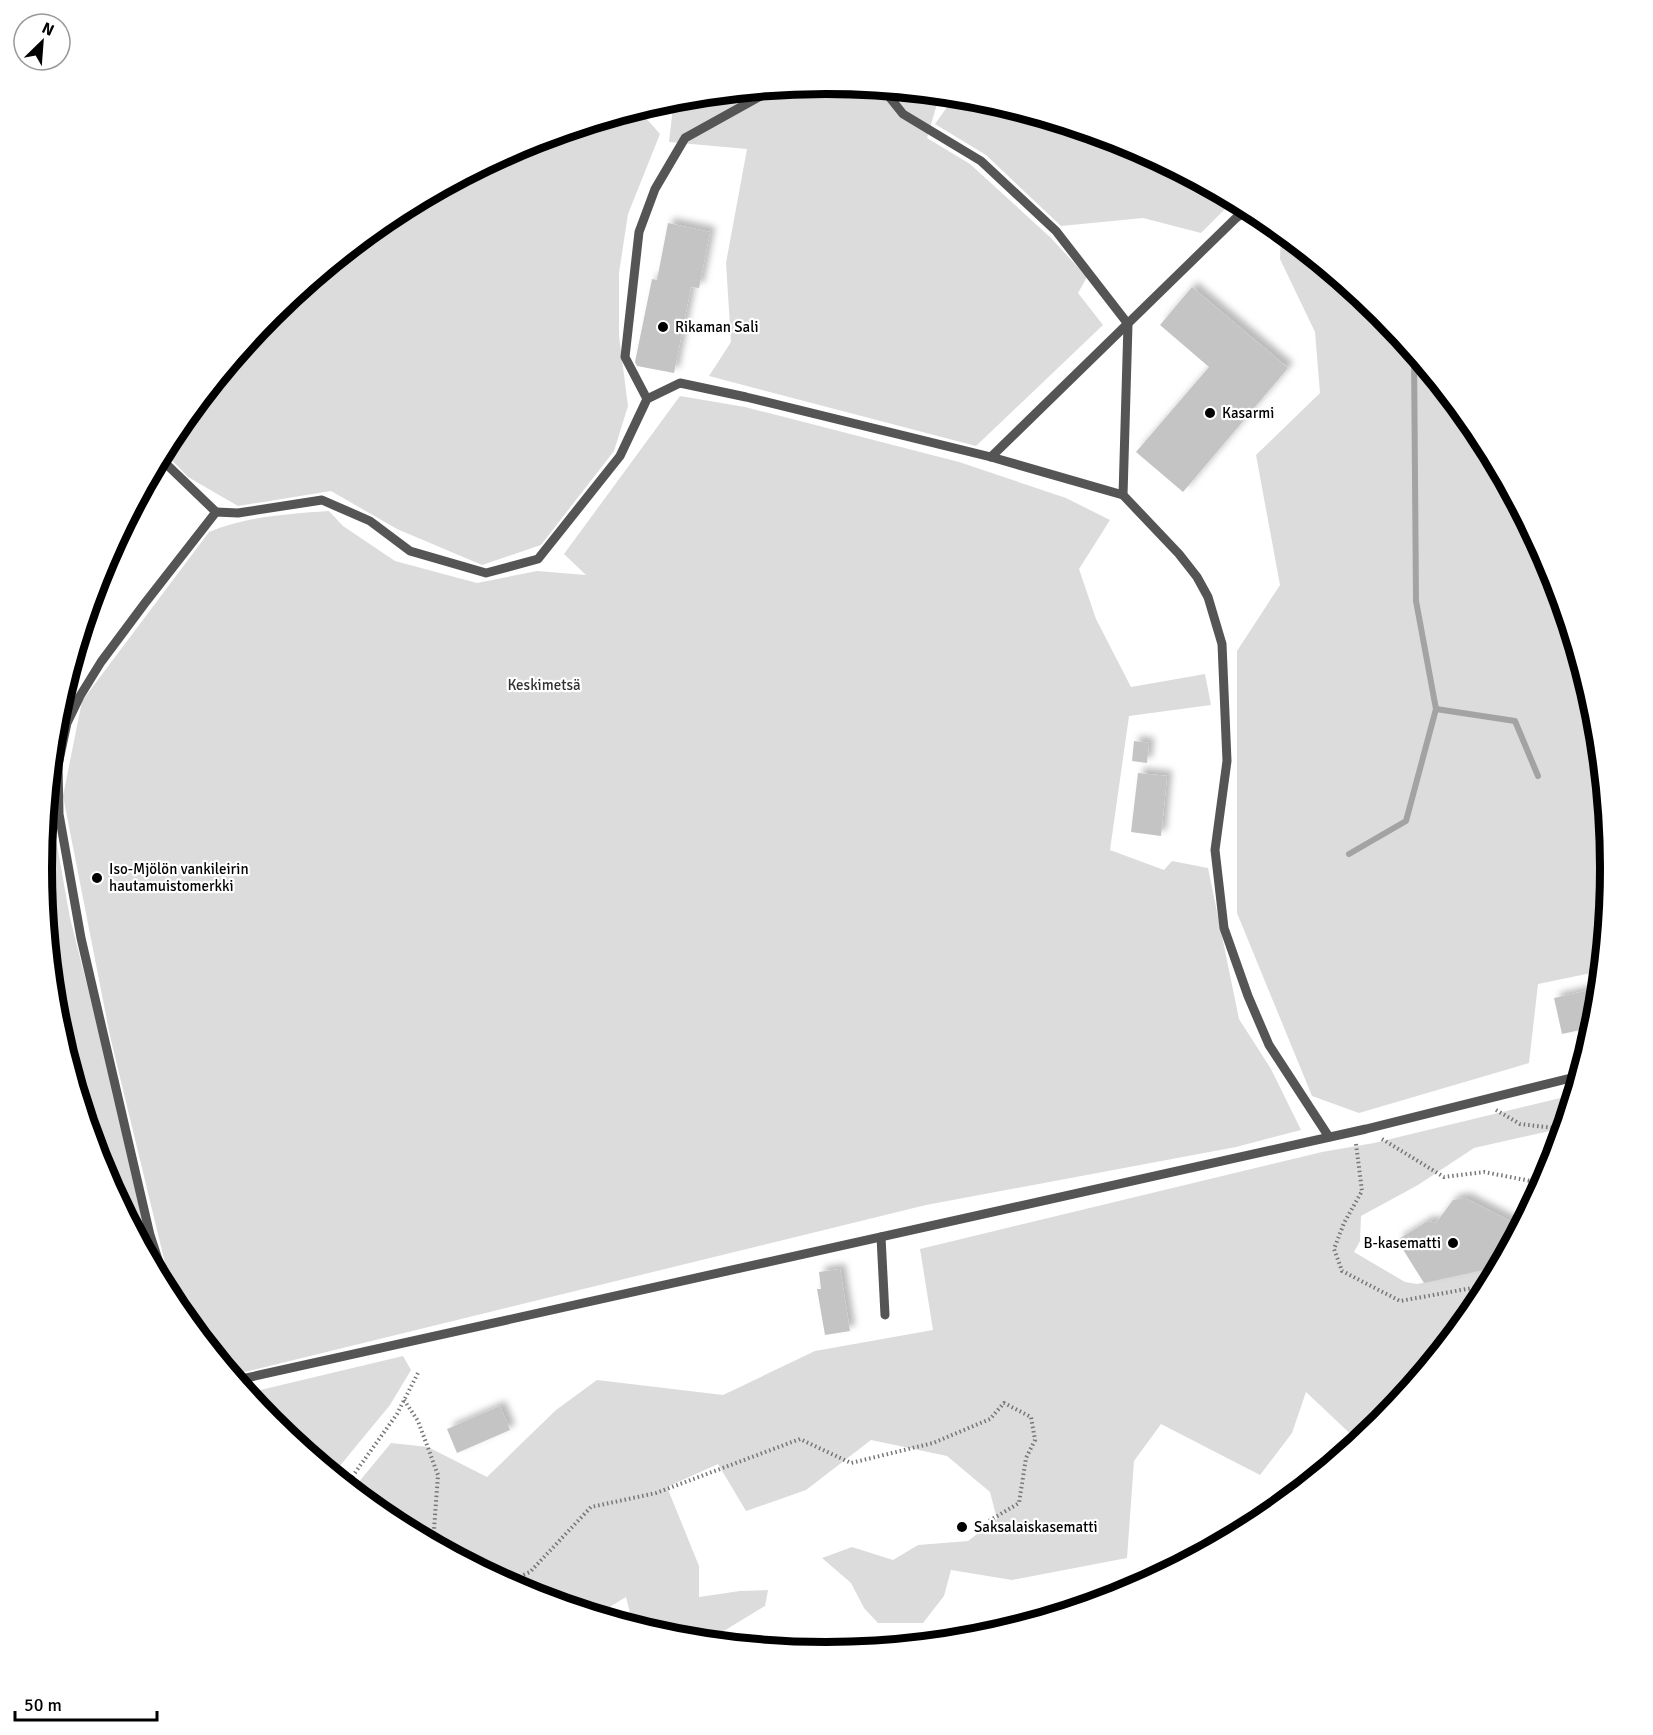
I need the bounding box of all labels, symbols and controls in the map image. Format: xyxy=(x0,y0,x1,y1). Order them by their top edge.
north arrow xyxy=(12,12,72,72)
text: N xyxy=(39,18,57,41)
place label: Rikaman Sali xyxy=(675,318,759,336)
marker: Rikaman Sali xyxy=(656,320,670,334)
place label: Kasarmi xyxy=(1222,404,1274,422)
marker: Kasarmi xyxy=(1203,406,1217,420)
park label: Keskimetsä xyxy=(507,676,581,694)
place label: Iso-Mjölön vankileirin hautamuistomerkki xyxy=(109,860,249,895)
marker: Iso-Mjölön vankileirin hautamuistomerkki xyxy=(90,871,104,885)
place label: B-kasematti xyxy=(1363,1234,1441,1252)
marker: B-kasematti xyxy=(1446,1236,1460,1250)
place label: Saksalaiskasematti xyxy=(974,1518,1098,1536)
marker: Saksalaiskasematti xyxy=(955,1520,969,1534)
scale bar xyxy=(15,1684,158,1722)
text: 50 m xyxy=(24,1694,62,1716)

